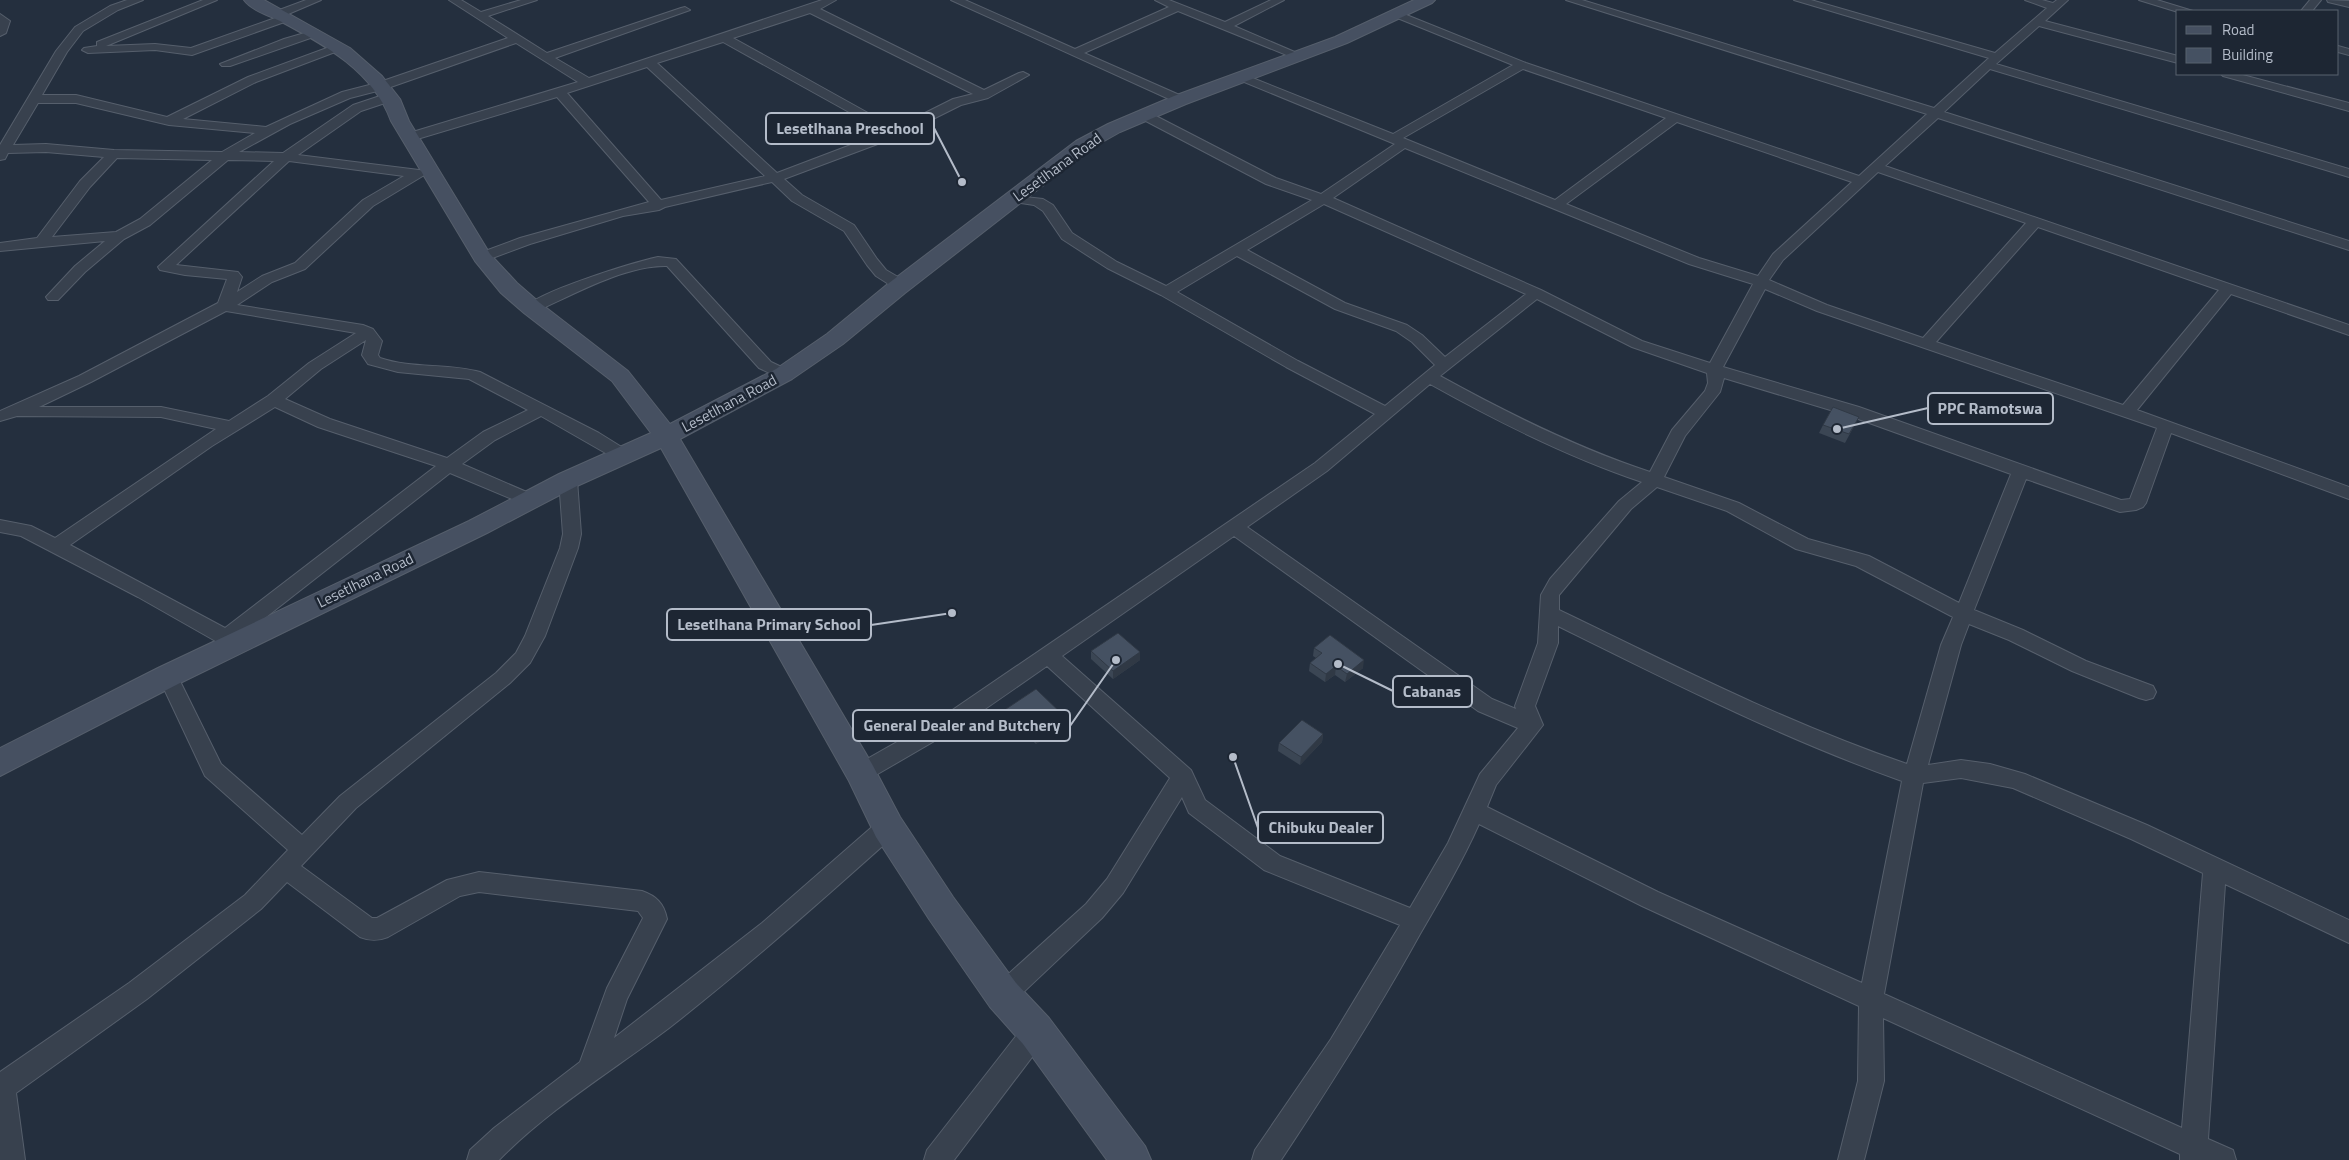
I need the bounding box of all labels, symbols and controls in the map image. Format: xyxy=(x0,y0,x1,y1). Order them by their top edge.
legend xyxy=(2176,10,2339,75)
text: Road xyxy=(2222,18,2254,41)
text: Building xyxy=(2222,43,2273,66)
callout: Lesetlhana Preschool xyxy=(766,113,934,144)
text: Lesetlhana Preschool xyxy=(776,116,924,140)
street label: Lesetlhana Road xyxy=(1008,127,1106,207)
street label: Lesetlhana Road xyxy=(677,368,781,438)
callout: PPC Ramotswa xyxy=(1928,393,2053,424)
text: PPC Ramotswa xyxy=(1938,396,2042,420)
street label: Lesetlhana Road xyxy=(313,547,417,613)
callout: Lesetlhana Primary School xyxy=(667,609,871,640)
text: Lesetlhana Primary School xyxy=(677,612,861,636)
callout: Cabanas xyxy=(1393,676,1472,707)
text: Cabanas xyxy=(1403,679,1461,703)
callout: General Dealer and Butchery xyxy=(853,710,1070,741)
text: General Dealer and Butchery xyxy=(863,713,1061,737)
callout: Chibuku Dealer xyxy=(1258,812,1383,843)
text: Chibuku Dealer xyxy=(1269,815,1373,839)

